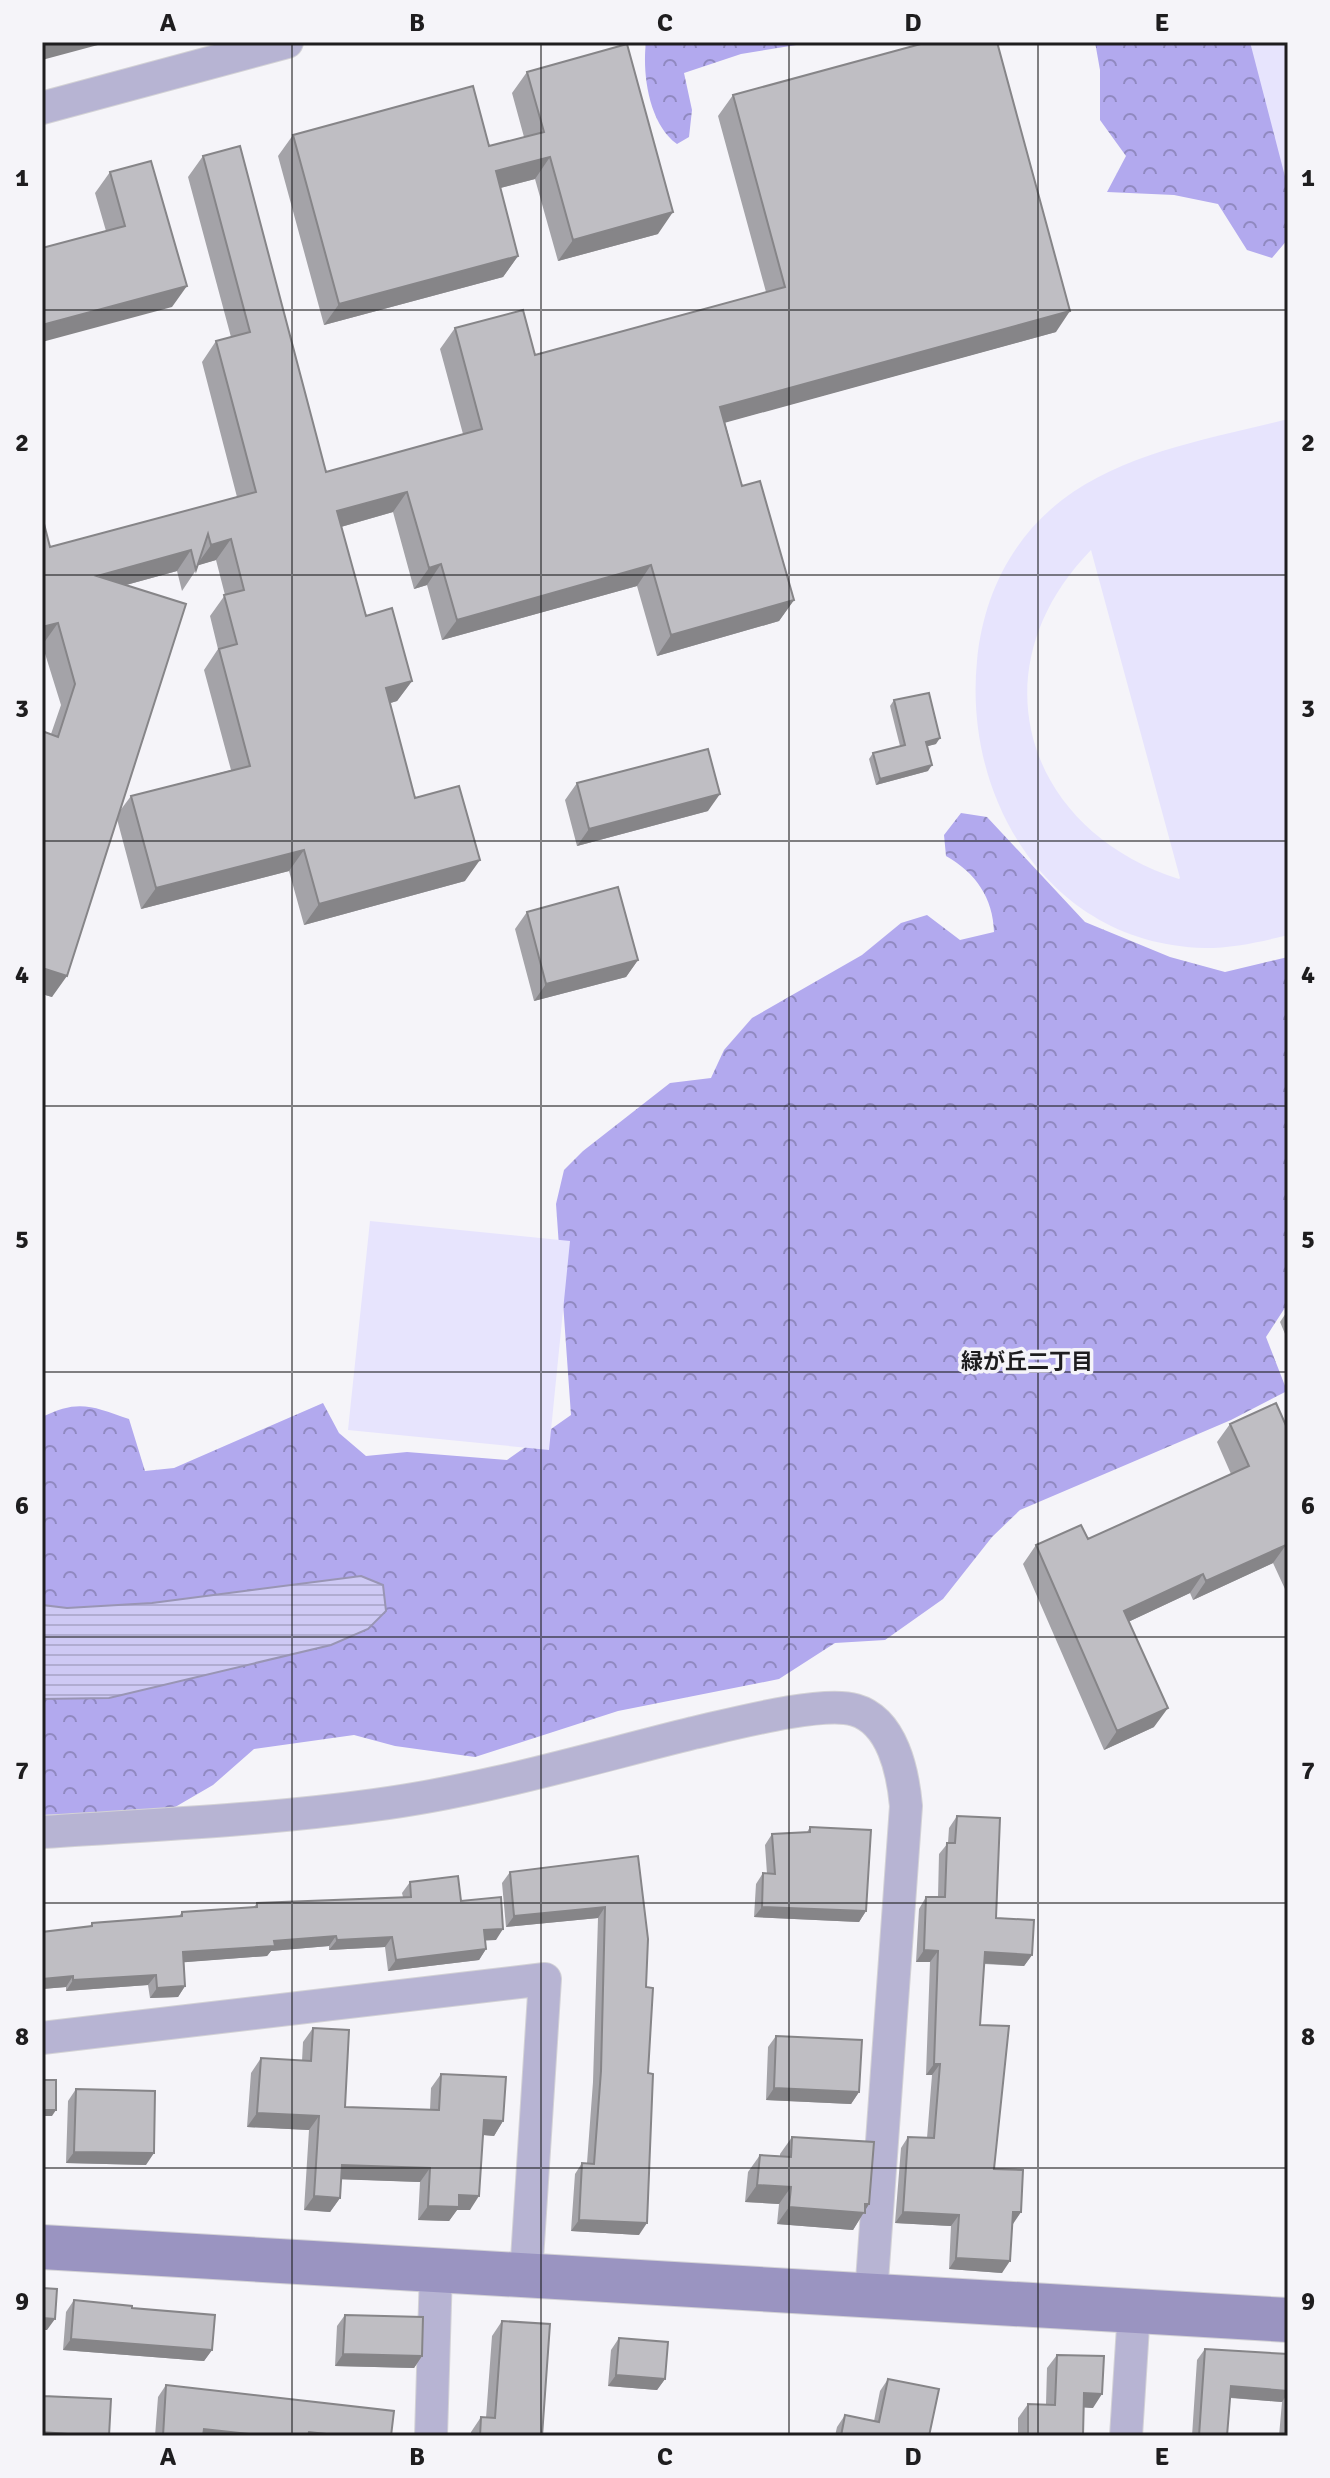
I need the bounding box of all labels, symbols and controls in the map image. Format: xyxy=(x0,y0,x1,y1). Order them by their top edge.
text: A xyxy=(160,7,177,39)
text: B xyxy=(409,7,425,39)
text: C xyxy=(657,7,673,39)
text: D xyxy=(904,7,922,39)
text: E xyxy=(1155,7,1169,39)
text: 1 xyxy=(15,162,29,194)
text: 1 xyxy=(1301,162,1315,194)
text: 2 xyxy=(15,427,29,459)
text: 2 xyxy=(1301,427,1315,459)
text: 3 xyxy=(15,693,29,725)
text: 3 xyxy=(1301,693,1315,725)
text: 4 xyxy=(15,959,29,991)
text: 4 xyxy=(1301,959,1315,991)
text: 5 xyxy=(15,1224,29,1256)
text: 5 xyxy=(1301,1224,1315,1256)
district label: 緑が丘二丁目 xyxy=(961,1348,1093,1375)
text: 6 xyxy=(15,1490,29,1522)
text: 6 xyxy=(1301,1490,1315,1522)
text: 7 xyxy=(15,1755,29,1787)
text: 7 xyxy=(1301,1755,1315,1787)
text: 8 xyxy=(15,2021,29,2053)
text: 8 xyxy=(1301,2021,1315,2053)
text: 9 xyxy=(15,2286,29,2318)
text: 9 xyxy=(1301,2286,1315,2318)
text: A xyxy=(160,2441,177,2473)
text: B xyxy=(409,2441,425,2473)
text: C xyxy=(657,2441,673,2473)
text: D xyxy=(904,2441,922,2473)
text: E xyxy=(1155,2441,1169,2473)

